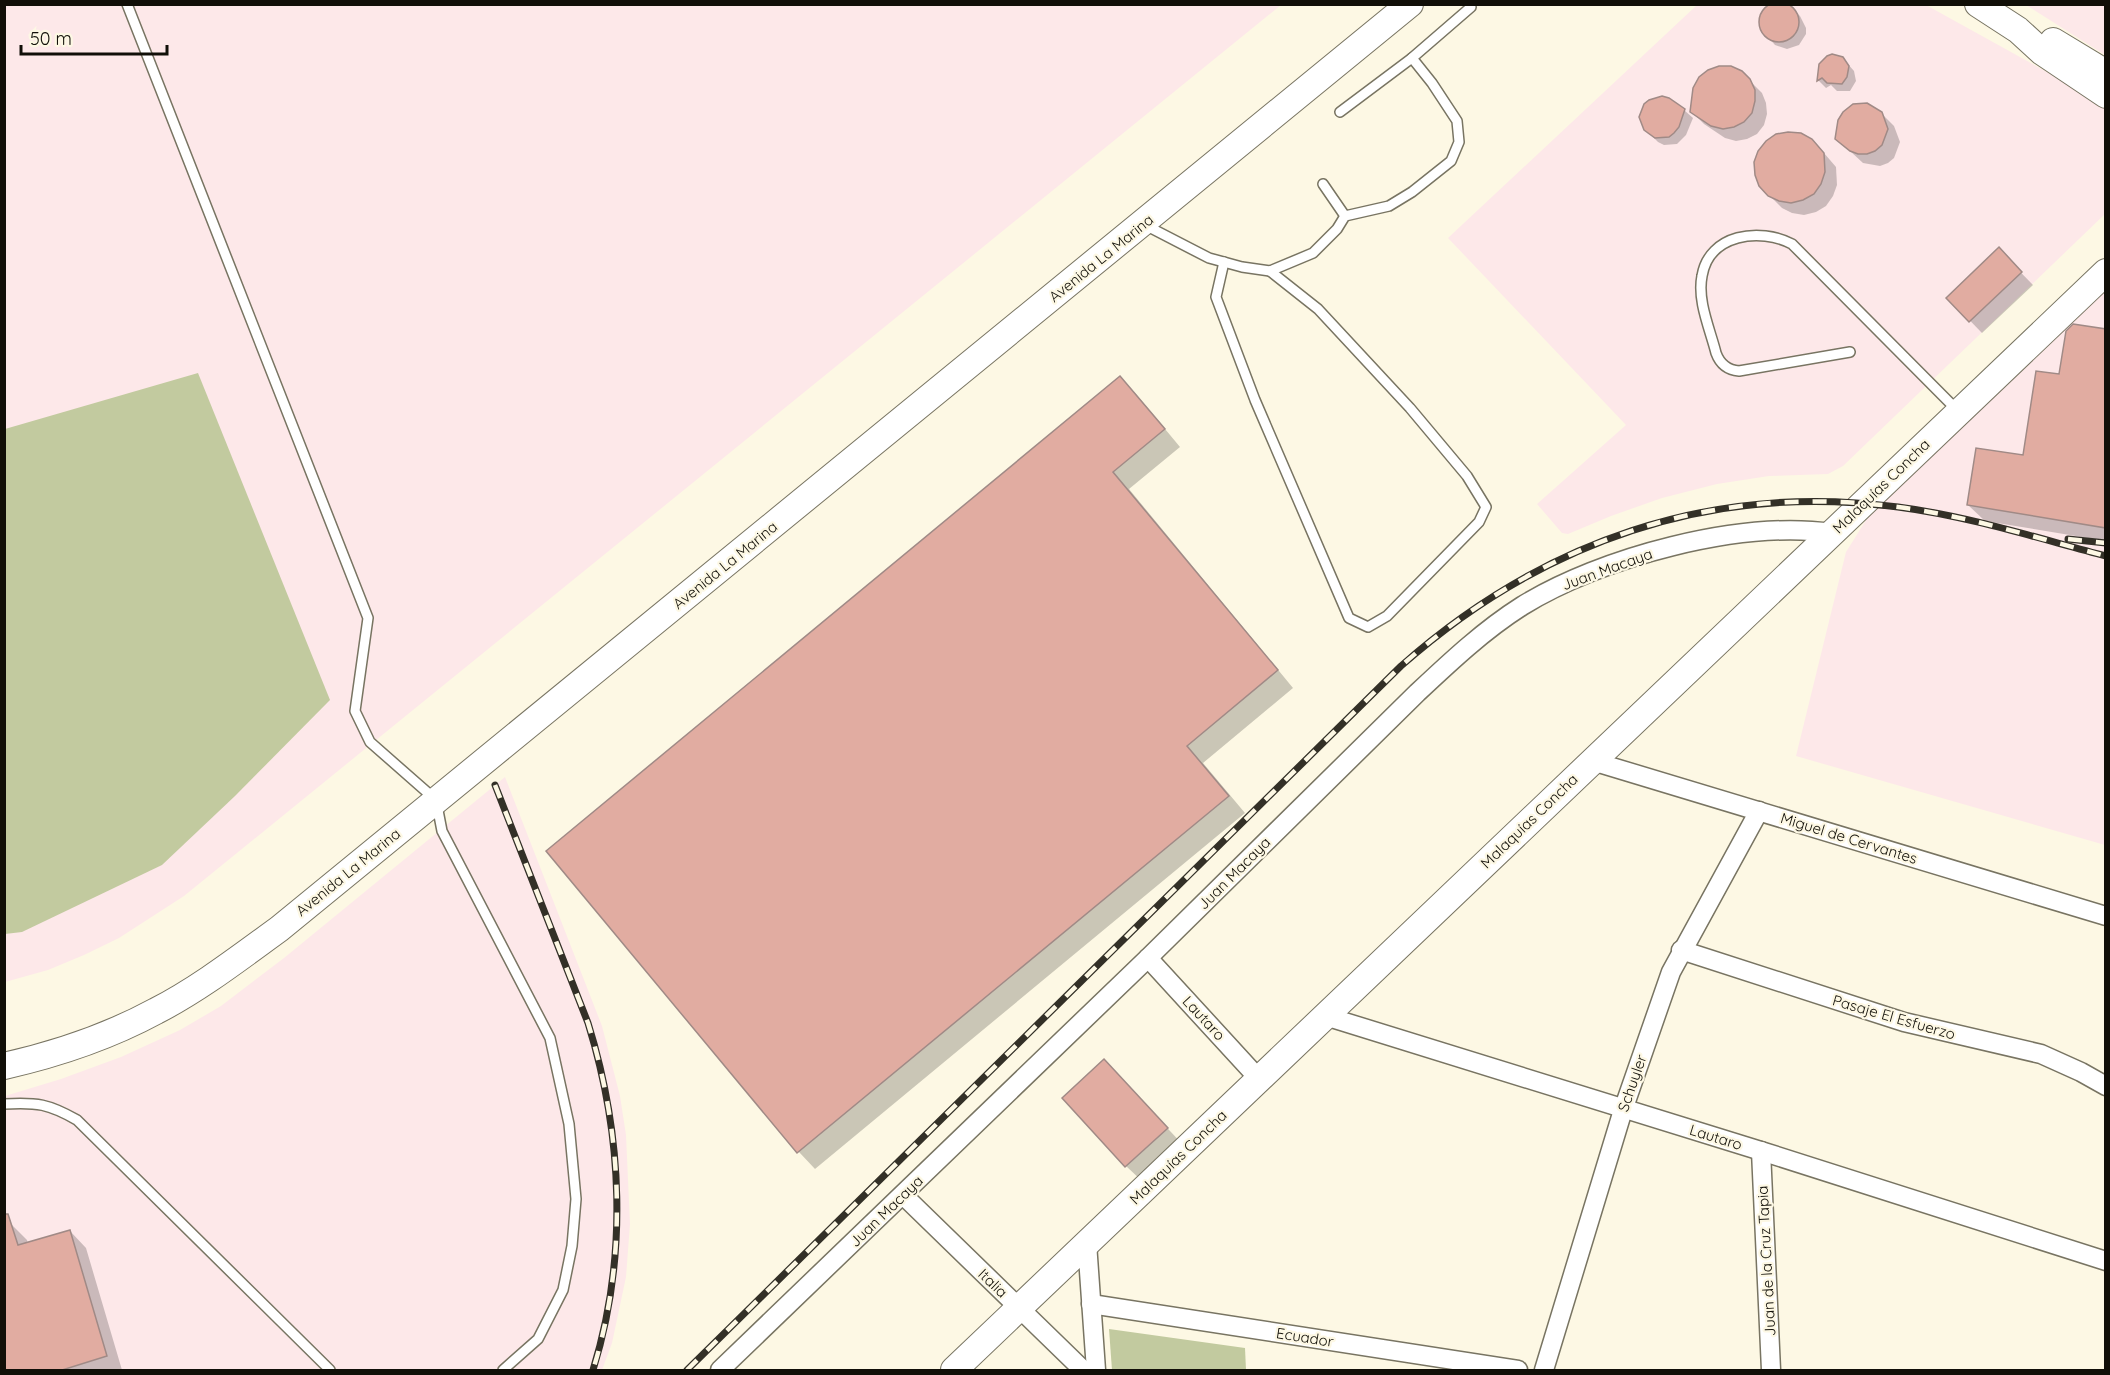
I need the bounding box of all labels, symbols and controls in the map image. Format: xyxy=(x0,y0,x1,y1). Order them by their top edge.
scale bar xyxy=(21,18,166,56)
text: 50 m xyxy=(30,27,72,50)
street label: Avenida La Marina xyxy=(1045,210,1157,306)
street label: Malaquías Concha xyxy=(1828,435,1934,537)
street label: Avenida La Marina xyxy=(669,517,781,613)
street label: Juan Macaya xyxy=(1559,544,1655,594)
street label: Malaquías Concha xyxy=(1476,770,1582,872)
street label: Miguel de Cervantes xyxy=(1778,808,1920,868)
street label: Avenida La Marina xyxy=(292,824,404,920)
street label: Juan Macaya xyxy=(1194,833,1274,913)
street label: Pasaje El Esfuerzo xyxy=(1830,990,1958,1044)
street label: Lautaro xyxy=(1179,992,1229,1044)
street label: Schuyler xyxy=(1613,1052,1651,1114)
street label: Malaquías Concha xyxy=(1125,1106,1231,1208)
street label: Lautaro xyxy=(1687,1120,1745,1154)
street label: Juan Macaya xyxy=(845,1171,927,1251)
street label: Juan de la Cruz Tapia xyxy=(1753,1185,1779,1337)
street label: Italia xyxy=(974,1264,1012,1302)
street label: Ecuador xyxy=(1275,1323,1335,1351)

